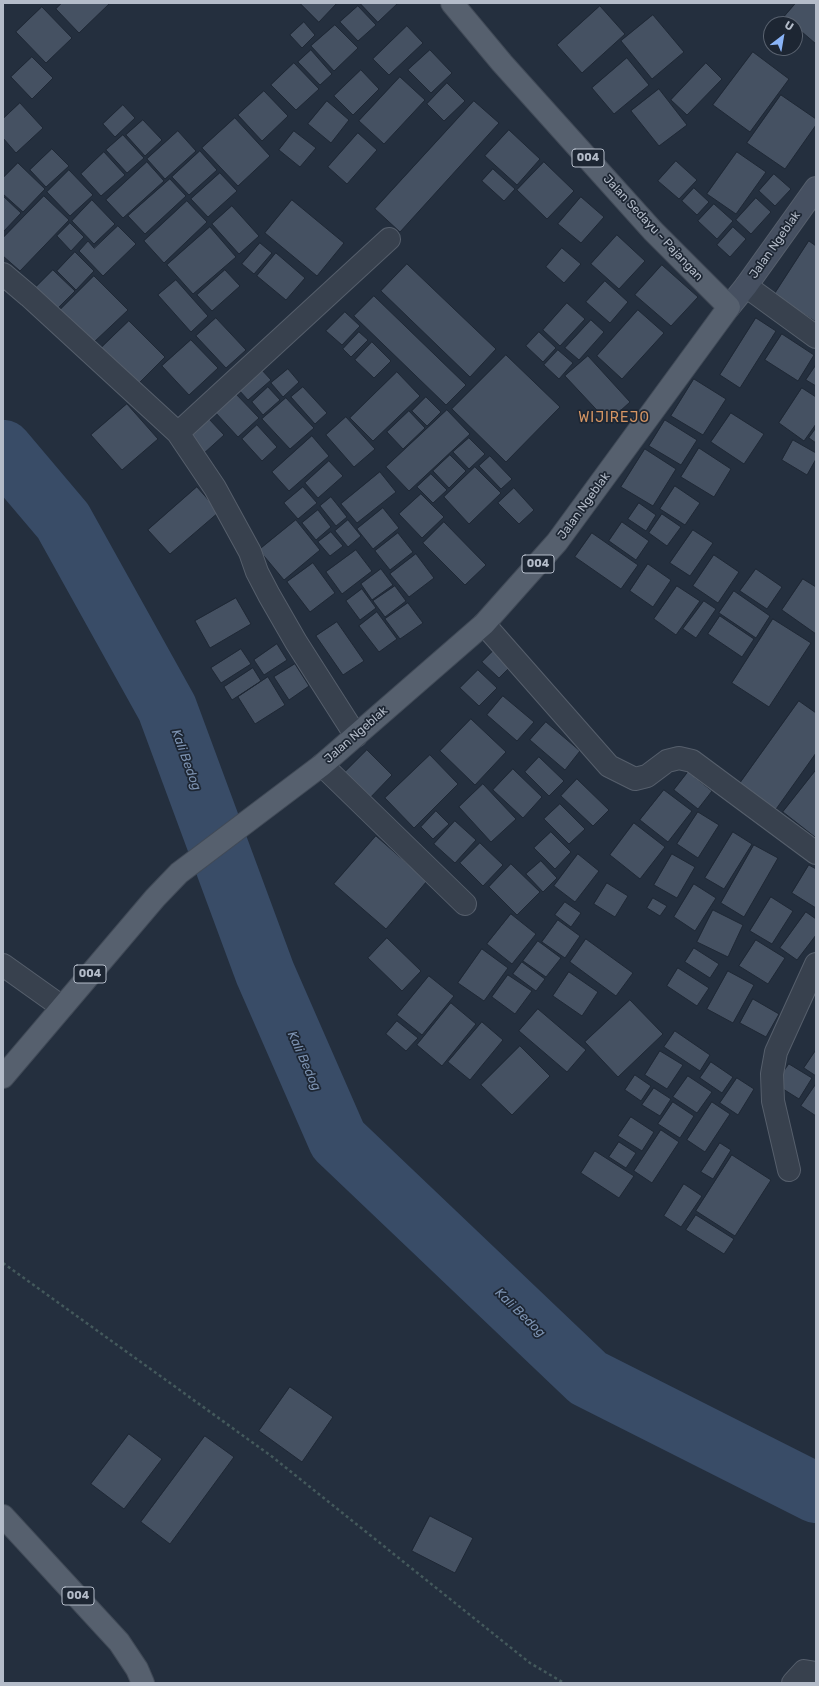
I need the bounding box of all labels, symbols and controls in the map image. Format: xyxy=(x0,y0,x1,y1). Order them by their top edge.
north arrow xyxy=(763,16,803,56)
text: U xyxy=(782,19,796,34)
road number: 004 xyxy=(572,149,604,167)
street label: Jalan Sedayu - Pajangan xyxy=(600,172,706,284)
street label: Jalan Ngeblak xyxy=(746,209,804,281)
district label: WIJIREJO xyxy=(578,410,650,426)
street label: Jalan Ngeblak xyxy=(555,470,613,542)
road number: 004 xyxy=(522,555,554,573)
street label: Jalan Ngeblak xyxy=(321,704,391,766)
water label: Kali Bedog xyxy=(168,727,204,793)
road number: 004 xyxy=(74,965,106,983)
water label: Kali Bedog xyxy=(284,1029,324,1093)
water label: Kali Bedog xyxy=(492,1285,548,1341)
road number: 004 xyxy=(62,1587,94,1605)

